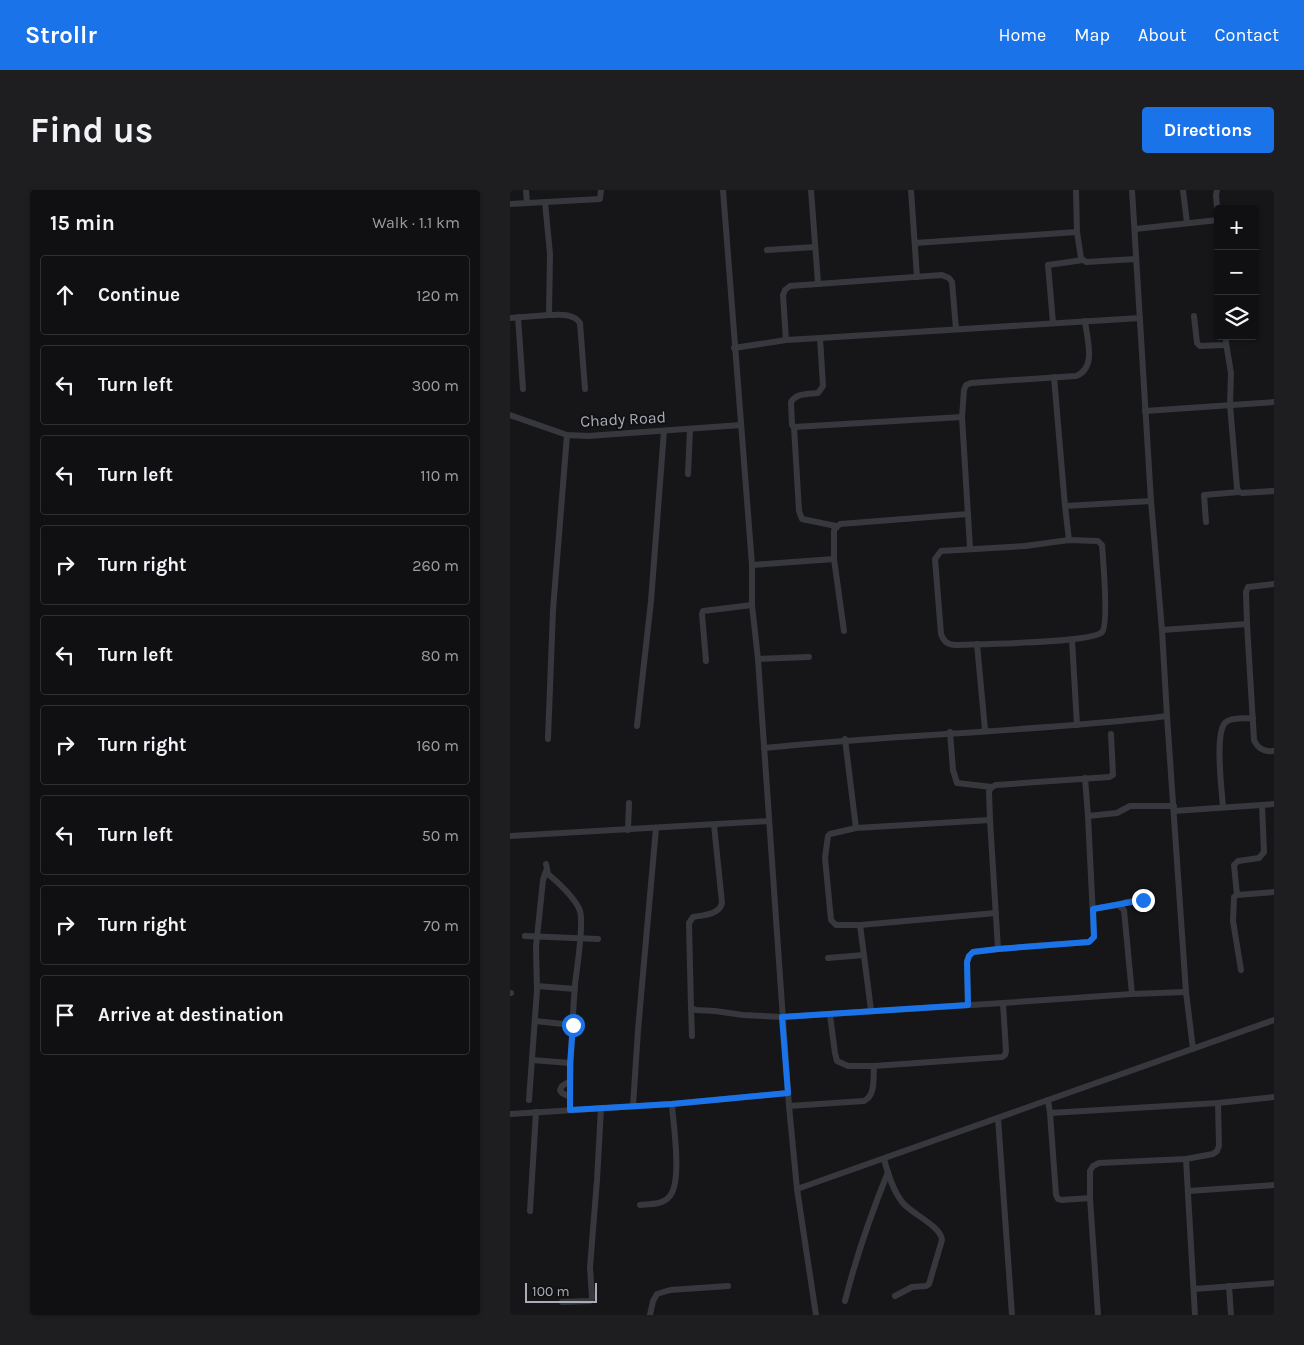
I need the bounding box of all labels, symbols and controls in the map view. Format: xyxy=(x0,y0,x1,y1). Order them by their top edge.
text: Strollr xyxy=(25,21,97,49)
text: Home xyxy=(998,24,1046,46)
text: Map xyxy=(1074,24,1110,46)
text: About xyxy=(1138,24,1187,46)
text: Contact xyxy=(1215,24,1279,46)
button: Directions xyxy=(1142,107,1274,153)
text: Find us xyxy=(30,110,153,151)
map controls xyxy=(1214,205,1259,340)
button: + xyxy=(1214,205,1259,250)
text: 15 min xyxy=(50,211,115,235)
text: Walk · 1.1 km xyxy=(372,213,460,232)
button: − xyxy=(1214,250,1259,295)
icon: ahead xyxy=(51,281,79,309)
text: Continue xyxy=(98,284,180,306)
text: 120 m xyxy=(416,286,459,305)
button: layers xyxy=(1214,295,1259,340)
icon: left xyxy=(51,371,79,399)
text: Turn left xyxy=(98,374,173,396)
text: 300 m xyxy=(412,376,459,395)
street label: Chady Road xyxy=(580,407,666,431)
icon: left xyxy=(51,461,79,489)
text: Turn left xyxy=(98,464,173,486)
text: 110 m xyxy=(420,466,459,485)
icon: right xyxy=(51,551,79,579)
text: Turn right xyxy=(98,554,187,576)
text: 260 m xyxy=(412,556,459,575)
icon: left xyxy=(51,641,79,669)
text: Turn left xyxy=(98,644,173,666)
text: 80 m xyxy=(421,646,459,665)
icon: right xyxy=(51,731,79,759)
text: Turn right xyxy=(98,734,187,756)
text: 160 m xyxy=(416,736,459,755)
icon: left xyxy=(51,821,79,849)
text: Turn left xyxy=(98,824,173,846)
text: 50 m xyxy=(422,826,459,845)
route end xyxy=(1132,889,1155,912)
icon: right xyxy=(51,911,79,939)
text: Turn right xyxy=(98,914,187,936)
text: 70 m xyxy=(423,916,459,935)
icon: arrive xyxy=(51,1001,79,1029)
text: Arrive at destination xyxy=(98,1004,284,1026)
route start xyxy=(562,1014,585,1037)
scale bar xyxy=(525,1280,598,1303)
text: 100 m xyxy=(532,1283,570,1300)

